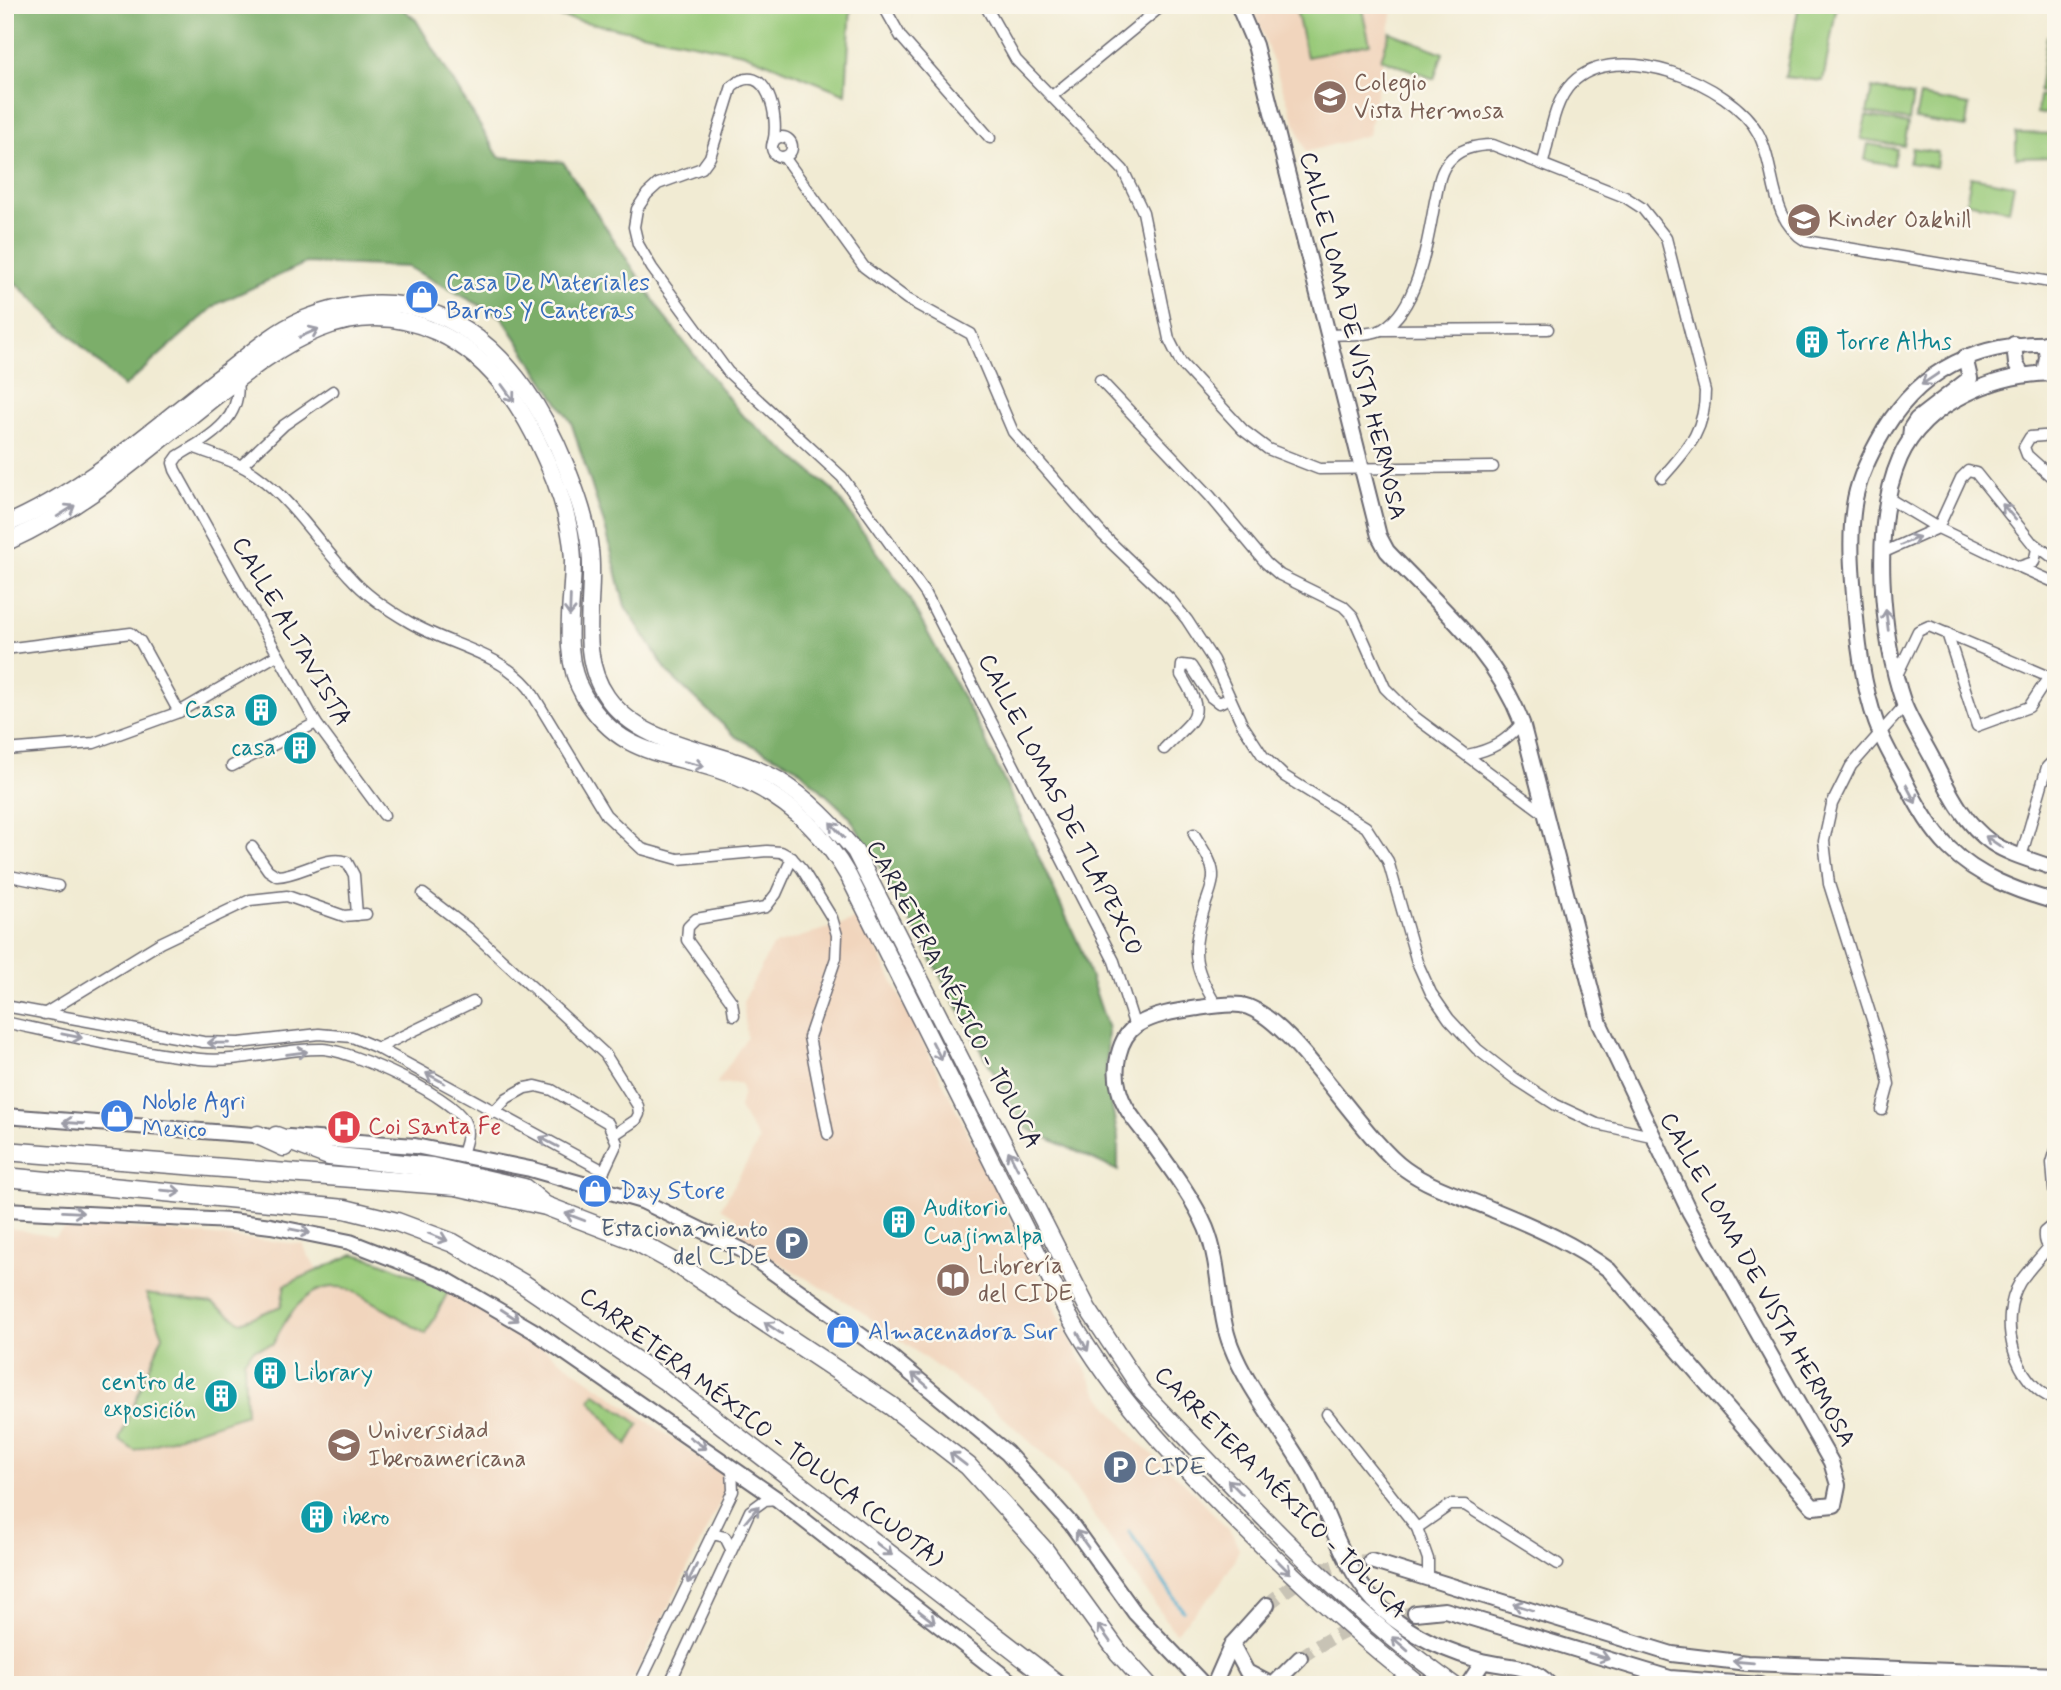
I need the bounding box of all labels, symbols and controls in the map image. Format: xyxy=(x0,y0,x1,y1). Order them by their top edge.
place label: Colegio Vista Hermosa xyxy=(1354,68,1505,127)
school or university icon: Colegio Vista Hermosa xyxy=(1311,78,1349,116)
street label: CALLE LOMA DE VISTA HERMOSA xyxy=(1291,149,1413,523)
school or university icon: Kinder Oakhill xyxy=(1785,201,1823,239)
place label: Kinder Oakhill xyxy=(1828,205,1972,236)
place label: Casa De Materiales Barros Y Canteras xyxy=(446,268,650,327)
shop icon: Casa De Materiales Barros Y Canteras xyxy=(403,278,441,316)
building icon: Torre Altus xyxy=(1793,323,1831,361)
one-way arrow xyxy=(298,326,319,339)
place label: Torre Altus xyxy=(1836,327,1952,358)
one-way arrow xyxy=(1920,372,1940,386)
one-way arrow xyxy=(500,383,515,402)
one-way arrow xyxy=(55,503,75,517)
one-way arrow xyxy=(2001,504,2017,522)
street label: CALLE ALTAVISTA xyxy=(224,532,358,732)
one-way arrow xyxy=(1899,534,1920,547)
one-way arrow xyxy=(564,594,577,617)
one-way arrow xyxy=(1881,609,1894,632)
street label: CALLE LOMAS DE TLAPEXCO xyxy=(970,649,1150,961)
building icon: Casa xyxy=(242,691,280,729)
place label: Casa xyxy=(184,695,236,726)
building icon: casa xyxy=(281,729,319,767)
place label: casa xyxy=(231,733,276,764)
one-way arrow xyxy=(682,758,705,771)
one-way arrow xyxy=(1905,783,1919,803)
one-way arrow xyxy=(829,821,845,839)
street label: CARRETERA MÉXICO - TOLUCA xyxy=(858,834,1050,1155)
one-way arrow xyxy=(1984,834,2004,848)
one-way arrow xyxy=(60,1030,83,1043)
one-way arrow xyxy=(206,1036,229,1049)
one-way arrow xyxy=(930,1040,944,1061)
one-way arrow xyxy=(285,1046,308,1059)
one-way arrow xyxy=(425,1071,445,1085)
place label: Noble Agri Mexico xyxy=(142,1087,245,1146)
shop icon: Noble Agri Mexico xyxy=(98,1097,136,1135)
street label: CALLE LOMA DE VISTA HERMOSA xyxy=(1652,1107,1862,1453)
hospital icon: Coi Santa Fe xyxy=(325,1108,363,1146)
place label: Coi Santa Fe xyxy=(368,1112,501,1143)
one-way arrow xyxy=(62,1116,85,1129)
one-way arrow xyxy=(539,1135,560,1148)
one-way arrow xyxy=(1005,1150,1019,1171)
shop icon: Day Store xyxy=(576,1172,614,1210)
place label: Day Store xyxy=(620,1176,725,1207)
one-way arrow xyxy=(159,1185,182,1198)
place label: Auditorio Cuajimalpa xyxy=(923,1193,1043,1252)
building icon: Auditorio Cuajimalpa xyxy=(880,1203,918,1241)
one-way arrow xyxy=(62,1206,85,1219)
one-way arrow xyxy=(564,1210,586,1223)
place label: Estacionamiento del CIDE xyxy=(601,1214,768,1273)
parking icon: Estacionamiento del CIDE xyxy=(773,1224,811,1262)
one-way arrow xyxy=(288,1225,311,1238)
one-way arrow xyxy=(426,1231,448,1244)
place label: Librería del CIDE xyxy=(978,1251,1073,1310)
library icon: Librería del CIDE xyxy=(934,1261,972,1299)
street label: CARRETERA MÉXICO - TOLUCA (CUOTA) xyxy=(573,1279,951,1576)
one-way arrow xyxy=(499,1309,519,1323)
shop icon: Almacenadora Sur xyxy=(824,1313,862,1351)
place label: Almacenadora Sur xyxy=(868,1317,1058,1348)
one-way arrow xyxy=(764,1320,783,1335)
one-way arrow xyxy=(1076,1331,1090,1351)
building icon: Library xyxy=(251,1354,289,1392)
place label: Library xyxy=(294,1358,373,1389)
street label: CARRETERA MÉXICO - TOLUCA xyxy=(1147,1359,1414,1626)
place label: centro de exposición xyxy=(101,1367,196,1426)
one-way arrow xyxy=(911,1373,929,1388)
building icon: centro de exposición xyxy=(202,1377,240,1415)
place label: Universidad Iberoamericana xyxy=(368,1416,526,1475)
school or university icon: Universidad Iberoamericana xyxy=(325,1426,363,1464)
one-way arrow xyxy=(688,1436,707,1450)
parking icon: CIDE xyxy=(1101,1448,1139,1486)
one-way arrow xyxy=(950,1451,968,1467)
place label: CIDE xyxy=(1144,1452,1206,1483)
one-way arrow xyxy=(1227,1478,1244,1495)
building icon: ibero xyxy=(298,1498,336,1536)
place label: ibero xyxy=(342,1502,390,1533)
one-way arrow xyxy=(743,1505,759,1523)
one-way arrow xyxy=(1075,1530,1089,1549)
one-way arrow xyxy=(874,1542,893,1557)
one-way arrow xyxy=(1274,1557,1291,1574)
one-way arrow xyxy=(685,1563,699,1584)
one-way arrow xyxy=(1513,1599,1535,1612)
one-way arrow xyxy=(918,1609,936,1624)
one-way arrow xyxy=(1097,1624,1111,1643)
one-way arrow xyxy=(1391,1636,1409,1652)
one-way arrow xyxy=(1588,1650,1610,1663)
one-way arrow xyxy=(1732,1655,1755,1668)

